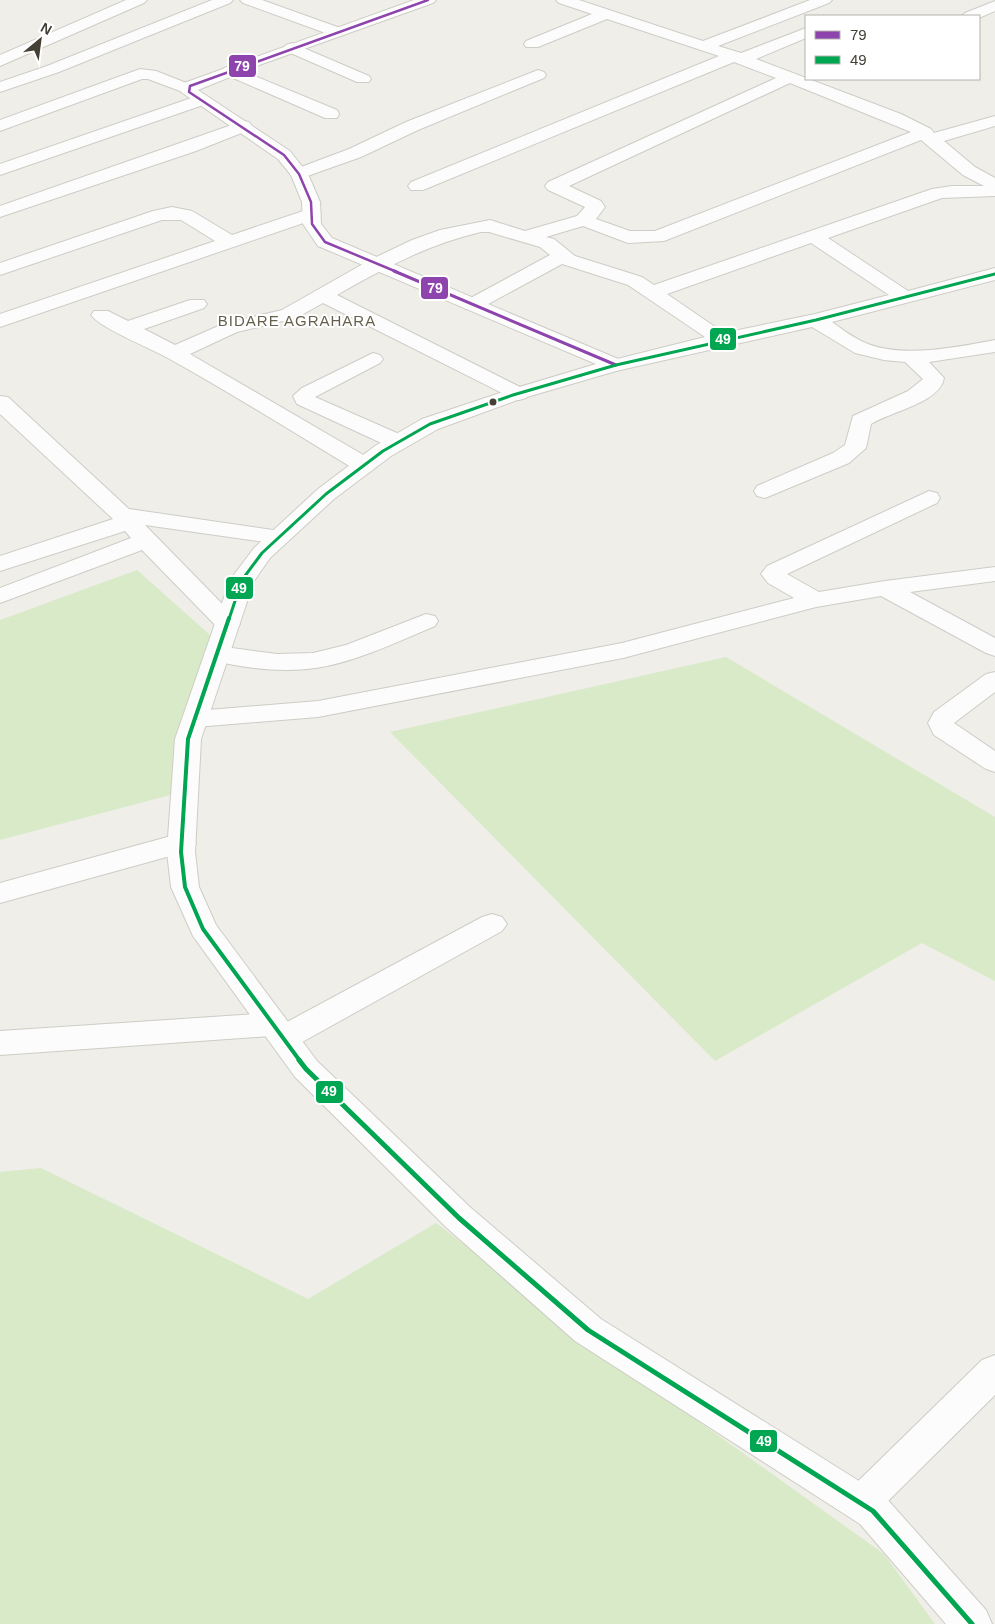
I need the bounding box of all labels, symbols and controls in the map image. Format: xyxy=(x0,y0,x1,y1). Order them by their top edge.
north arrow xyxy=(15,15,65,65)
legend xyxy=(805,15,980,80)
text: N xyxy=(38,19,55,38)
text: 79 xyxy=(850,26,867,43)
text: 49 xyxy=(850,51,867,68)
line badge: 79 xyxy=(228,54,257,78)
text: 79 xyxy=(234,58,250,74)
line badge: 79 xyxy=(420,276,449,300)
text: 79 xyxy=(427,280,443,296)
district label: BIDARE AGRAHARA xyxy=(218,312,376,329)
line badge: 49 xyxy=(709,327,737,351)
text: 49 xyxy=(715,331,731,347)
unlabelled marker xyxy=(488,397,498,407)
line badge: 49 xyxy=(225,576,254,600)
text: 49 xyxy=(231,580,247,596)
line badge: 49 xyxy=(315,1080,344,1104)
text: 49 xyxy=(321,1083,337,1099)
line badge: 49 xyxy=(749,1429,778,1453)
text: 49 xyxy=(756,1433,772,1449)

